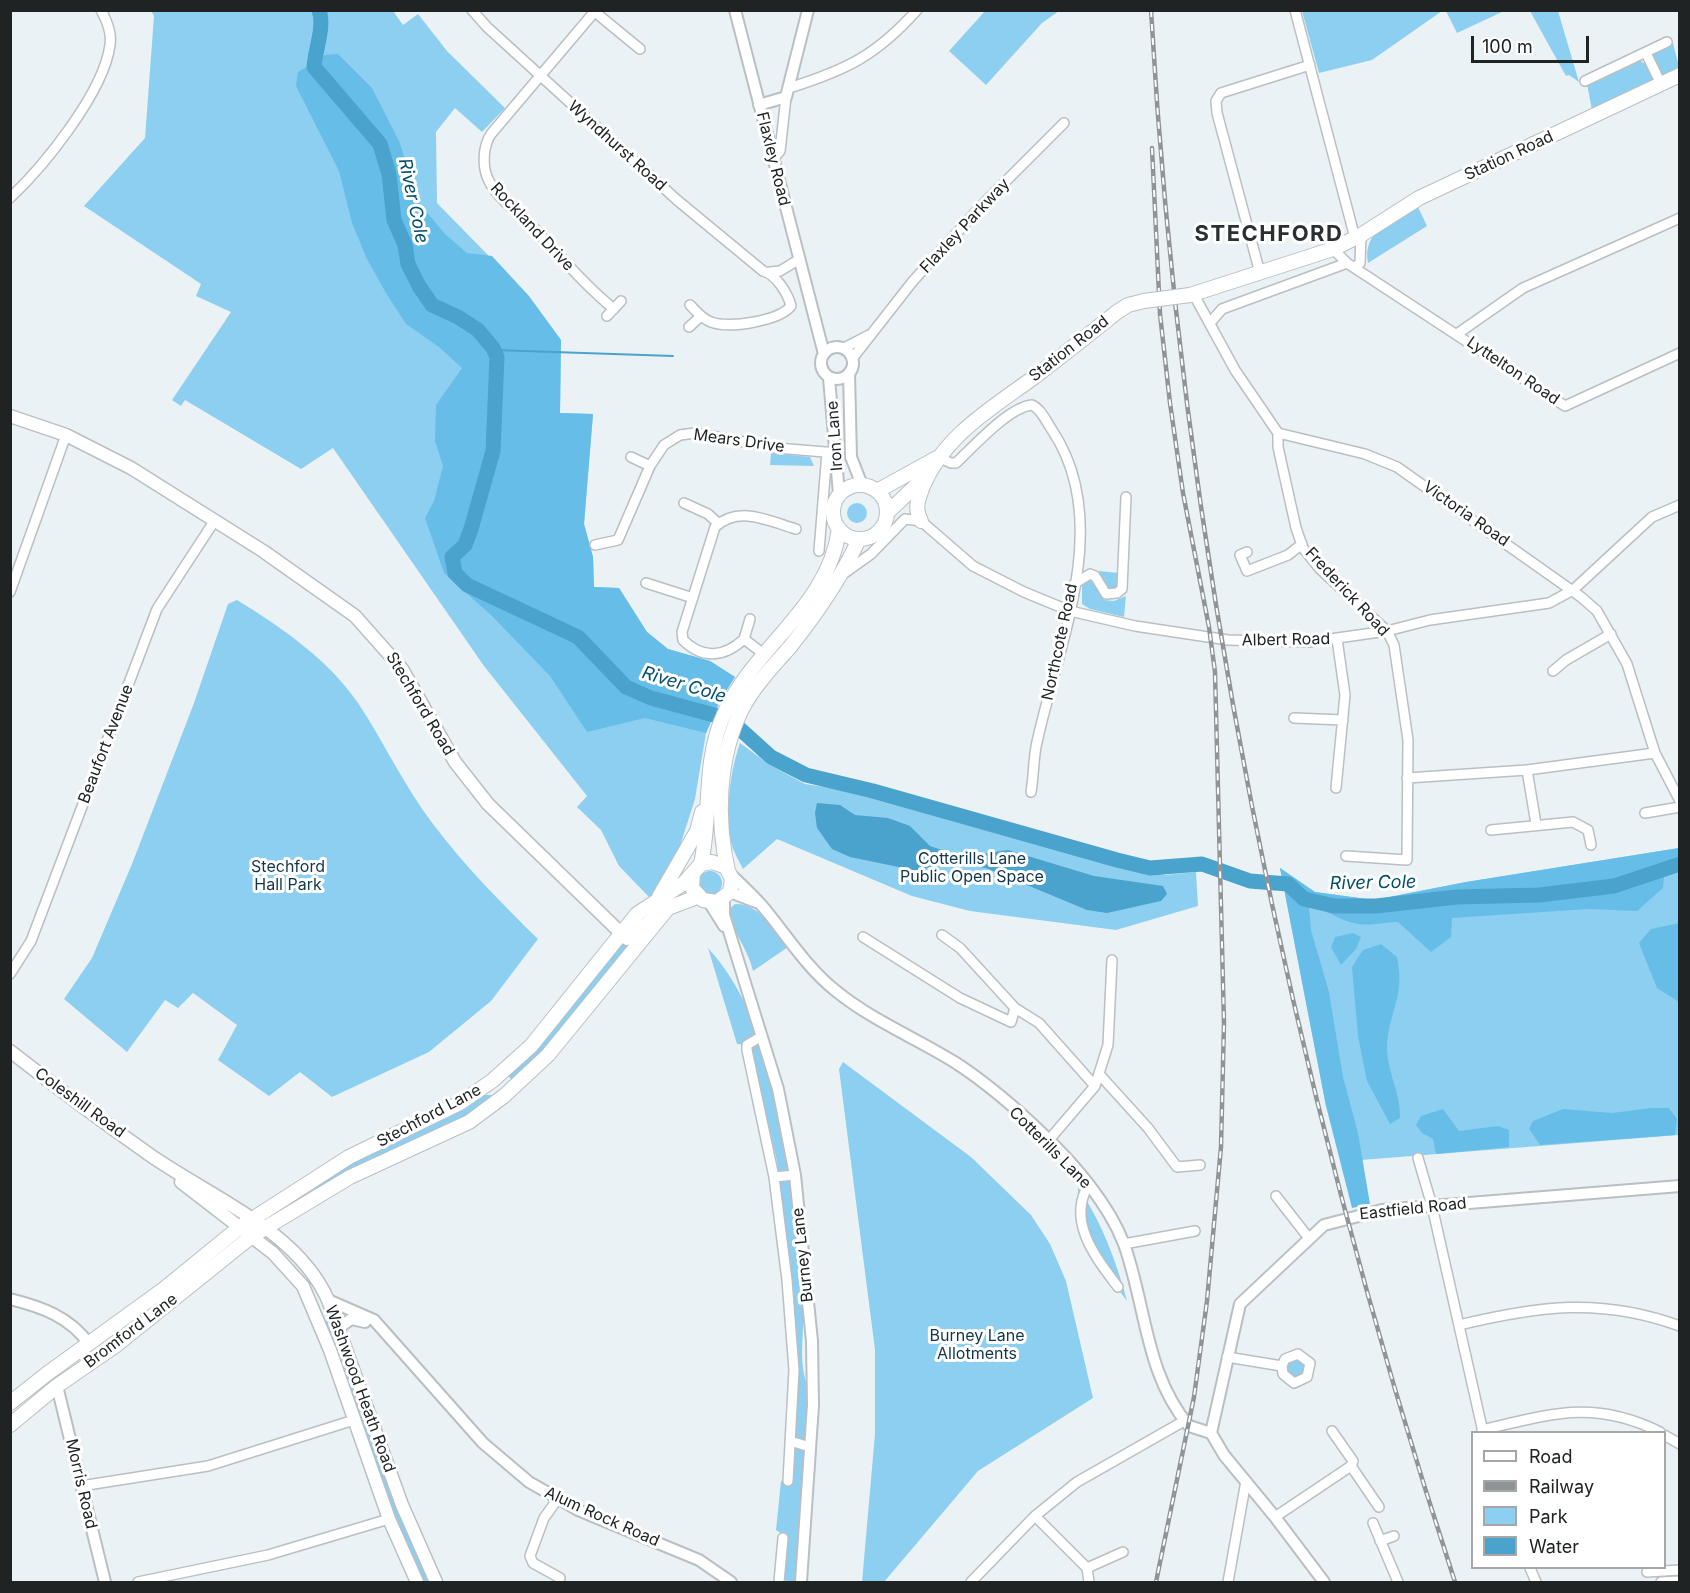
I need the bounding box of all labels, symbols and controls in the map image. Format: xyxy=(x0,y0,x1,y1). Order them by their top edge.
scale bar xyxy=(1474,24,1592,62)
text: 100 m xyxy=(1482,36,1533,57)
street label: Wyndhurst Road xyxy=(564,97,670,195)
street label: Flaxley Road xyxy=(752,110,794,208)
street label: Station Road xyxy=(1462,127,1556,185)
water label: River Cole xyxy=(393,156,433,246)
street label: Flaxley Parkway xyxy=(916,175,1014,277)
street label: Rockland Drive xyxy=(486,179,578,275)
district label: STECHFORD xyxy=(1195,221,1343,247)
street label: Station Road xyxy=(1025,312,1113,386)
street label: Lyttelton Road xyxy=(1463,333,1563,409)
street label: Iron Lane xyxy=(823,400,847,472)
street label: Mears Drive xyxy=(692,425,786,457)
street label: Victoria Road xyxy=(1419,477,1513,551)
street label: Frederick Road xyxy=(1301,544,1393,640)
street label: Northcote Road xyxy=(1038,582,1082,702)
street label: Albert Road xyxy=(1242,630,1330,650)
street label: Stechford Road xyxy=(382,649,458,759)
water label: River Cole xyxy=(639,662,729,708)
street label: Beaufort Avenue xyxy=(75,682,137,806)
park label: Cotterills Lane Public Open Space xyxy=(900,849,1044,887)
park label: Stechford Hall Park xyxy=(251,857,325,895)
water label: River Cole xyxy=(1330,871,1416,895)
street label: Coleshill Road xyxy=(31,1064,129,1142)
street label: Stechford Lane xyxy=(374,1080,484,1152)
street label: Cotterills Lane xyxy=(1005,1103,1095,1193)
street label: Eastfield Road xyxy=(1358,1194,1468,1224)
street label: Burney Lane xyxy=(788,1207,818,1303)
street label: Bromford Lane xyxy=(81,1290,181,1372)
street label: Washwood Heath Road xyxy=(321,1303,399,1475)
park label: Burney Lane Allotments xyxy=(930,1326,1024,1364)
legend xyxy=(1471,1431,1666,1569)
street label: Morris Road xyxy=(61,1437,101,1531)
text: Road xyxy=(1529,1446,1572,1467)
text: Railway xyxy=(1529,1476,1594,1497)
street label: Alum Rock Road xyxy=(542,1483,662,1551)
text: Park xyxy=(1529,1506,1568,1527)
text: Water xyxy=(1529,1536,1579,1557)

